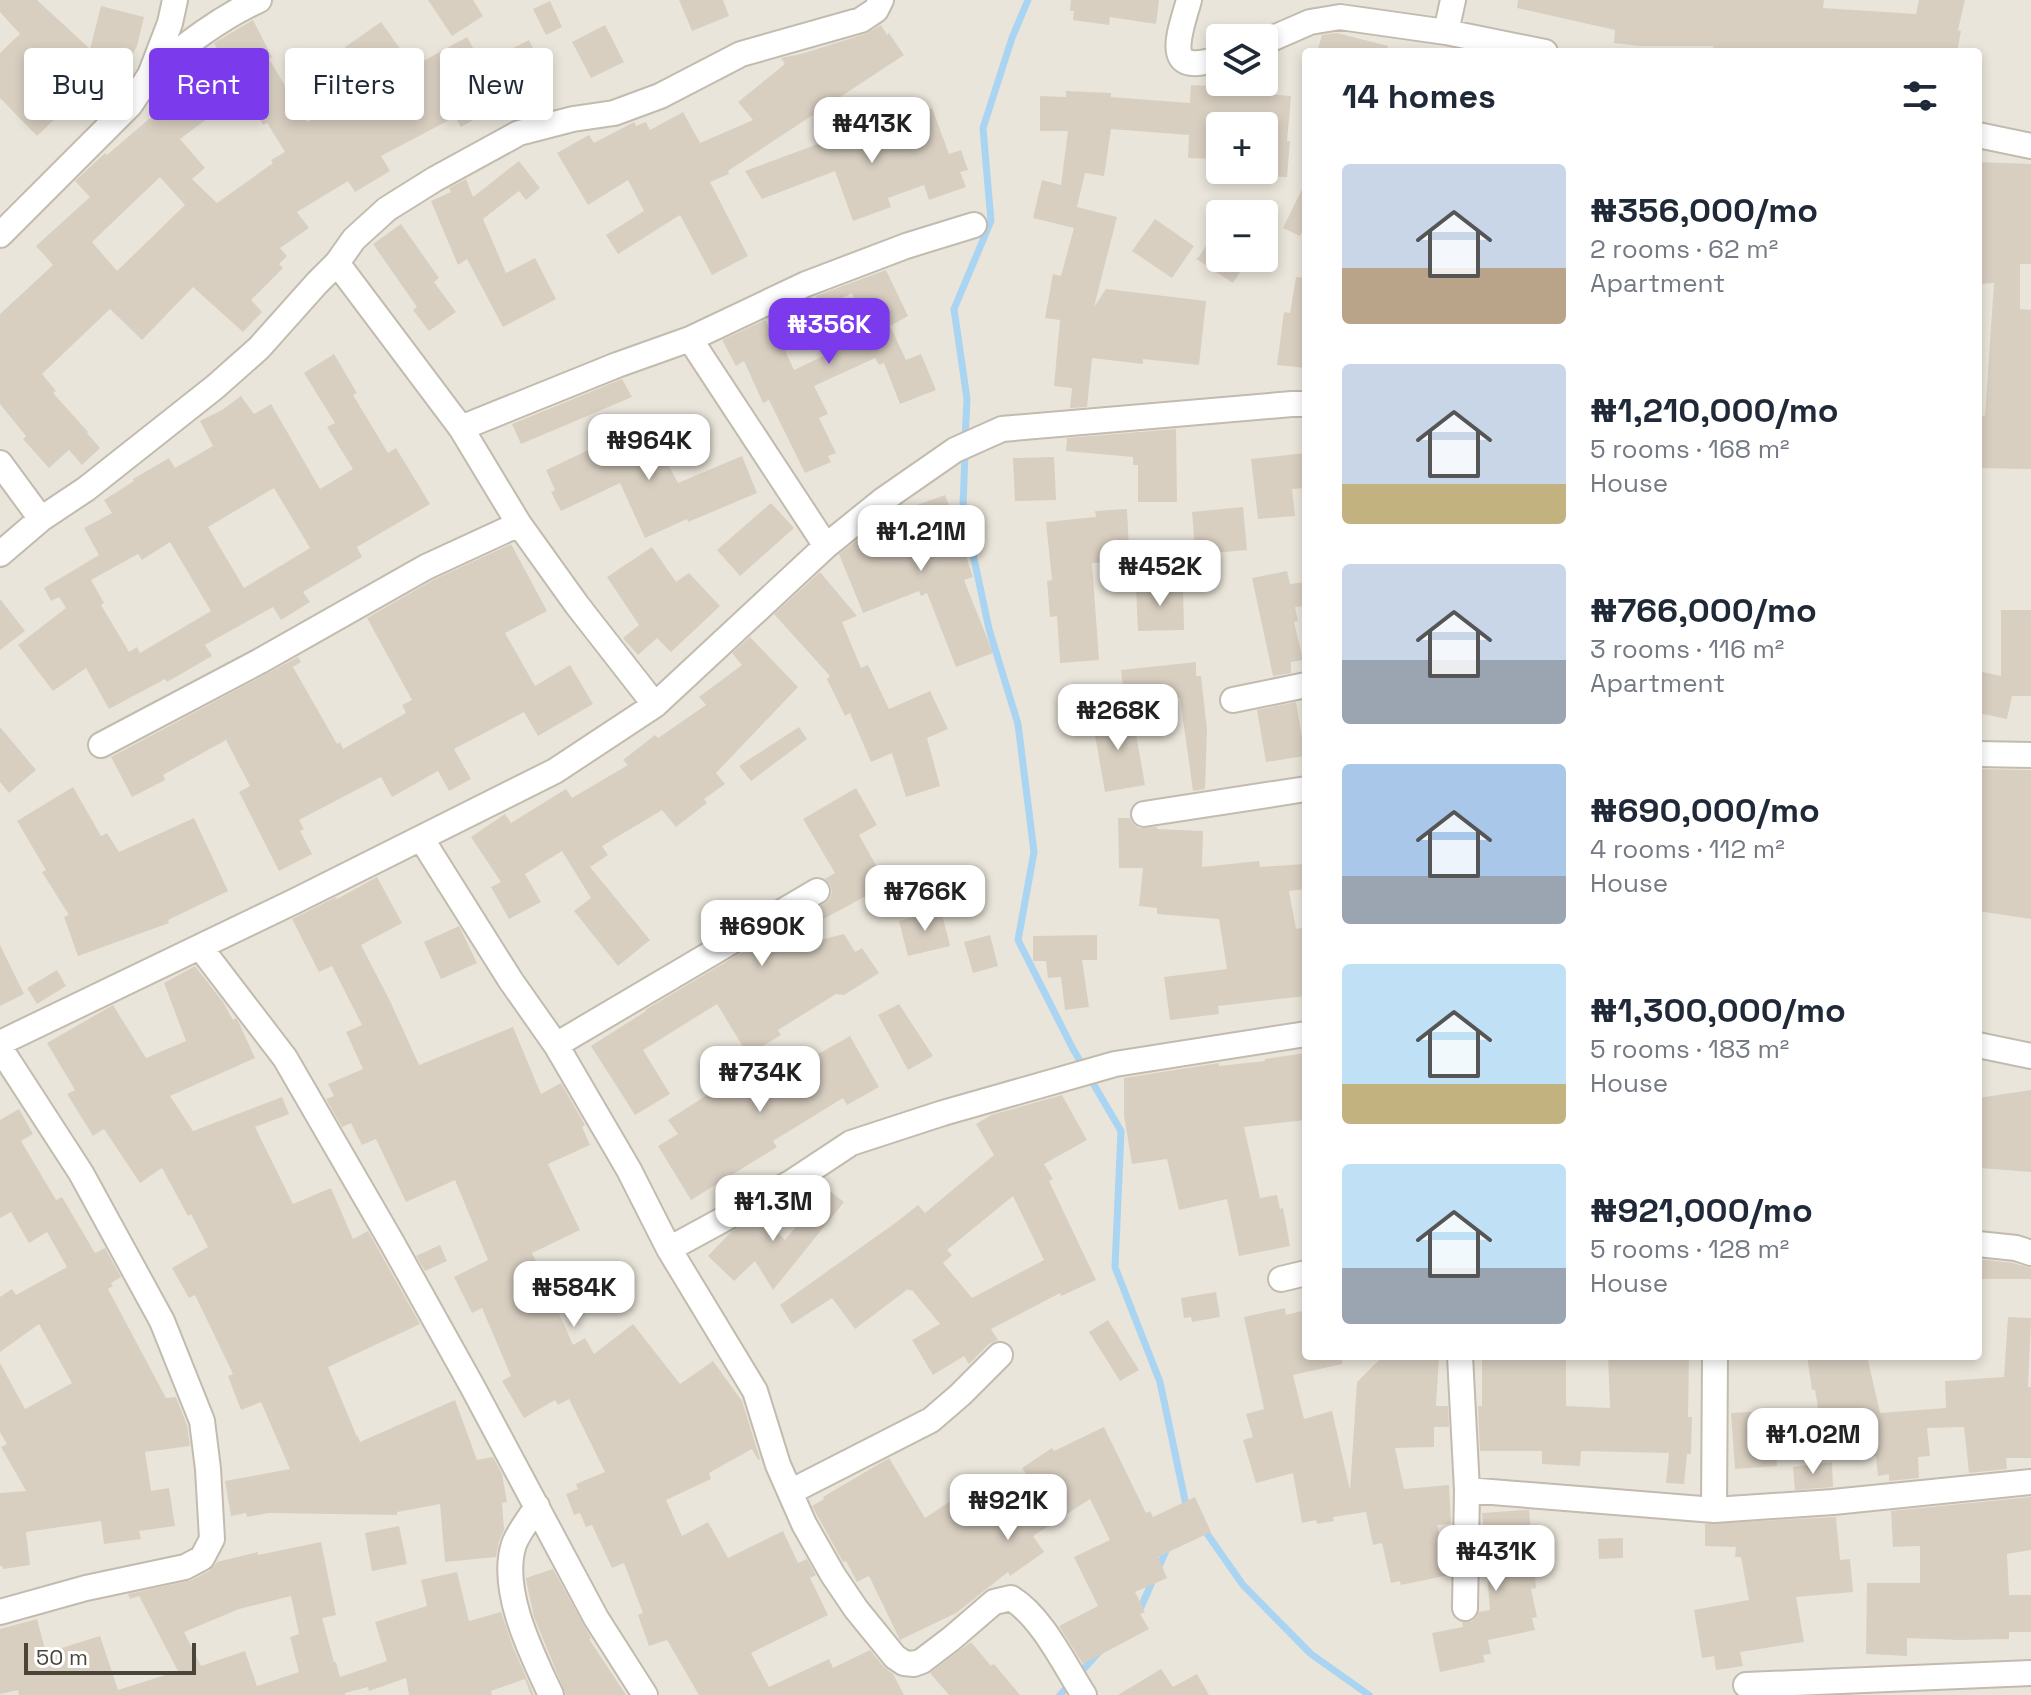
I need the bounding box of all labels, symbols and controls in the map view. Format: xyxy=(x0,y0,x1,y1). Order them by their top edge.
map controls xyxy=(1206,24,1278,272)
button: layers xyxy=(1206,24,1278,96)
chip: Buy xyxy=(24,48,133,120)
chip: Rent xyxy=(149,48,269,120)
chip: Filters xyxy=(285,48,424,120)
chip: New xyxy=(440,48,553,120)
icon: filters xyxy=(1898,74,1942,118)
text: 14 homes xyxy=(1342,75,1496,118)
pin: ₦413K xyxy=(816,97,928,165)
text: ₦413K xyxy=(832,106,912,140)
button: + xyxy=(1206,112,1278,184)
text: ₦356,000/mo xyxy=(1590,189,1818,232)
icon: home xyxy=(1406,196,1502,292)
button: − xyxy=(1206,200,1278,272)
text: 2 rooms · 62 m² xyxy=(1590,232,1778,266)
text: Apartment xyxy=(1590,266,1725,300)
pin: ₦356K xyxy=(773,298,885,366)
text: ₦356K xyxy=(787,307,871,341)
text: ₦1,210,000/mo xyxy=(1590,389,1839,432)
icon: home xyxy=(1406,396,1502,492)
pin: ₦964K xyxy=(593,414,705,482)
text: ₦964K xyxy=(606,423,692,457)
text: 5 rooms · 168 m² xyxy=(1590,432,1790,466)
text: House xyxy=(1590,466,1668,500)
pin: ₦1.21M xyxy=(856,505,986,573)
text: ₦1.21M xyxy=(876,514,966,548)
pin: ₦452K xyxy=(1104,540,1216,608)
text: ₦452K xyxy=(1118,549,1202,583)
text: ₦766,000/mo xyxy=(1590,589,1817,632)
icon: home xyxy=(1406,596,1502,692)
text: 3 rooms · 116 m² xyxy=(1590,632,1784,666)
text: Apartment xyxy=(1590,666,1725,700)
pin: ₦268K xyxy=(1062,684,1174,752)
text: ₦268K xyxy=(1076,693,1160,727)
text: ₦690,000/mo xyxy=(1590,789,1820,832)
icon: home xyxy=(1406,796,1502,892)
text: 4 rooms · 112 m² xyxy=(1590,832,1785,866)
pin: ₦766K xyxy=(869,865,981,933)
text: House xyxy=(1590,866,1668,900)
text: ₦766K xyxy=(883,874,967,908)
pin: ₦690K xyxy=(706,900,818,968)
text: ₦690K xyxy=(719,909,805,943)
text: ₦1,300,000/mo xyxy=(1590,989,1846,1032)
icon: home xyxy=(1406,996,1502,1092)
text: 5 rooms · 183 m² xyxy=(1590,1032,1789,1066)
pin: ₦734K xyxy=(704,1046,816,1114)
text: ₦734K xyxy=(718,1055,802,1089)
text: House xyxy=(1590,1066,1668,1100)
pin: ₦1.3M xyxy=(717,1175,829,1243)
text: ₦1.3M xyxy=(733,1184,813,1218)
text: ₦921,000/mo xyxy=(1590,1189,1813,1232)
icon: home xyxy=(1406,1196,1502,1292)
text: 5 rooms · 128 m² xyxy=(1590,1232,1789,1266)
pin: ₦584K xyxy=(518,1261,630,1329)
text: House xyxy=(1590,1266,1668,1300)
text: ₦584K xyxy=(532,1270,616,1304)
pin: ₦1.02M xyxy=(1748,1408,1878,1476)
text: ₦1.02M xyxy=(1765,1417,1861,1451)
pin: ₦921K xyxy=(952,1474,1064,1542)
text: ₦921K xyxy=(968,1483,1048,1517)
pin: ₦431K xyxy=(1440,1525,1552,1593)
text: ₦431K xyxy=(1456,1534,1536,1568)
scale bar xyxy=(24,1639,196,1675)
text: 50 m xyxy=(36,1643,88,1671)

